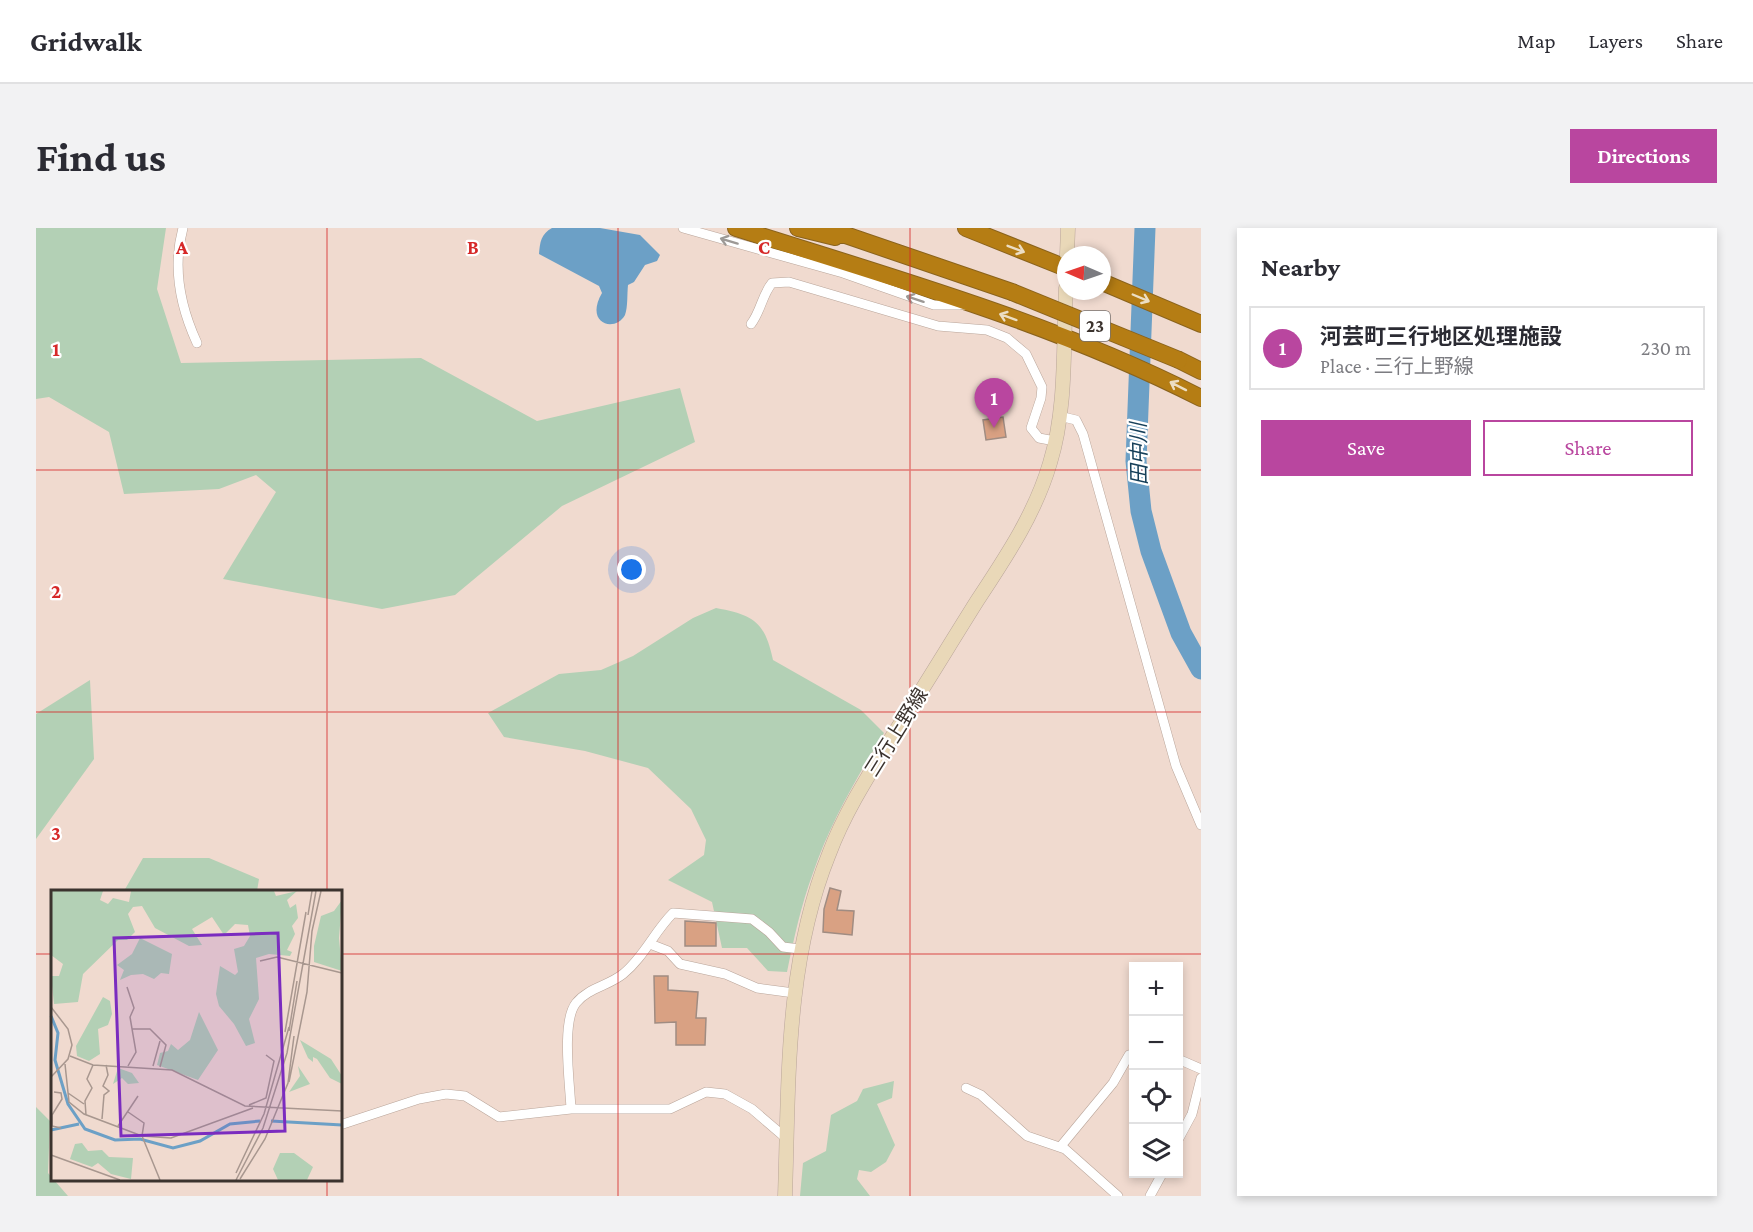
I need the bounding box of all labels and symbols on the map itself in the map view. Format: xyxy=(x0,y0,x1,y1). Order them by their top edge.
one-way arrow xyxy=(720,235,739,246)
text: A xyxy=(175,236,189,258)
text: B xyxy=(467,236,479,258)
text: C xyxy=(758,236,770,258)
one-way arrow xyxy=(1006,244,1024,255)
north arrow xyxy=(1057,246,1111,300)
one-way arrow xyxy=(906,293,925,304)
one-way arrow xyxy=(1132,293,1150,304)
one-way arrow xyxy=(999,311,1018,322)
road number: 23 xyxy=(1080,311,1110,341)
text: 1 xyxy=(52,338,60,360)
pin: 1 xyxy=(974,378,1014,428)
one-way arrow xyxy=(1169,380,1187,392)
water label: 田中川 xyxy=(1126,420,1152,486)
your location xyxy=(617,555,646,584)
text: 2 xyxy=(51,580,61,602)
street label: 三行上野線 xyxy=(860,684,932,780)
text: 3 xyxy=(51,822,61,844)
inset map xyxy=(51,890,342,1181)

